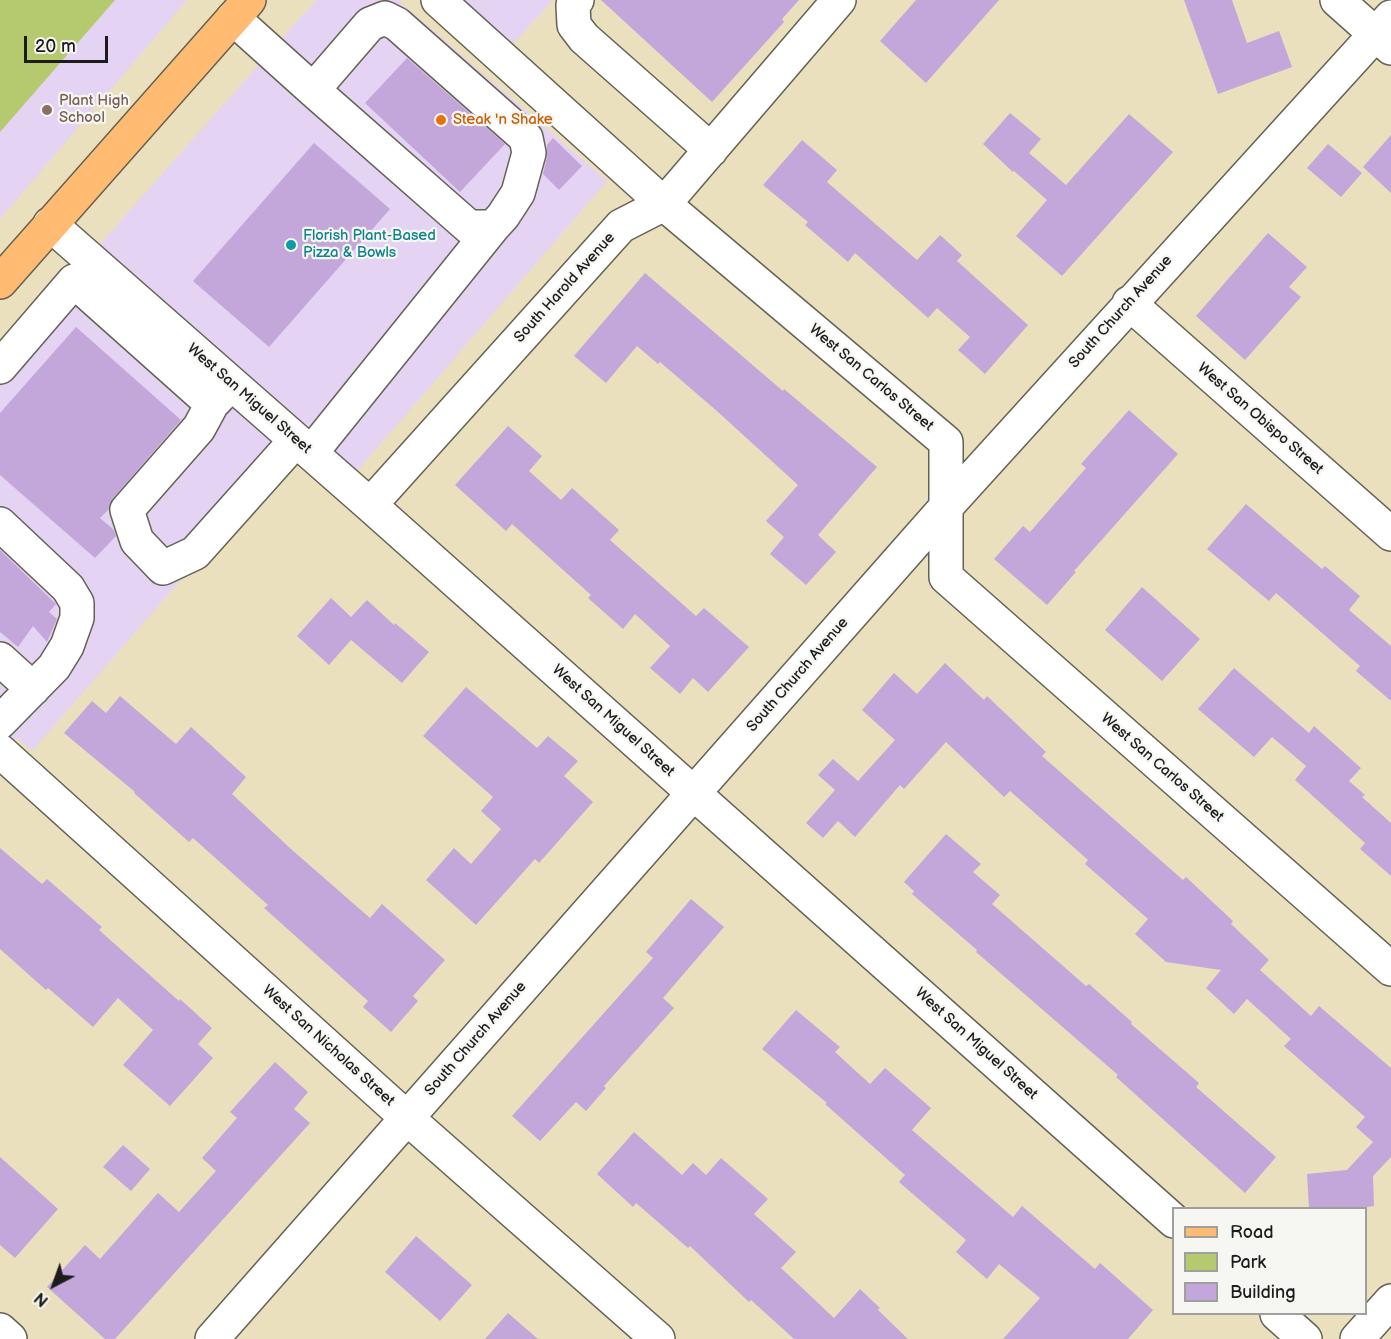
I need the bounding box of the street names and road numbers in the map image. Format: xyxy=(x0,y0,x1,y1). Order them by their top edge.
street label: South Harold Avenue xyxy=(511,229,619,347)
street label: South Church Avenue xyxy=(1066,252,1176,372)
street label: West San Carlos Street xyxy=(805,321,937,435)
street label: West San Miguel Street xyxy=(183,340,315,458)
street label: West San Obispo Street xyxy=(1193,359,1327,479)
street label: South Church Avenue xyxy=(743,614,853,736)
street label: West San Miguel Street xyxy=(548,661,678,781)
street label: West San Carlos Street xyxy=(1097,710,1227,826)
street label: South Church Avenue xyxy=(421,978,531,1100)
street label: West San Nicholas Street xyxy=(258,982,398,1110)
street label: West San Miguel Street xyxy=(911,984,1041,1104)

